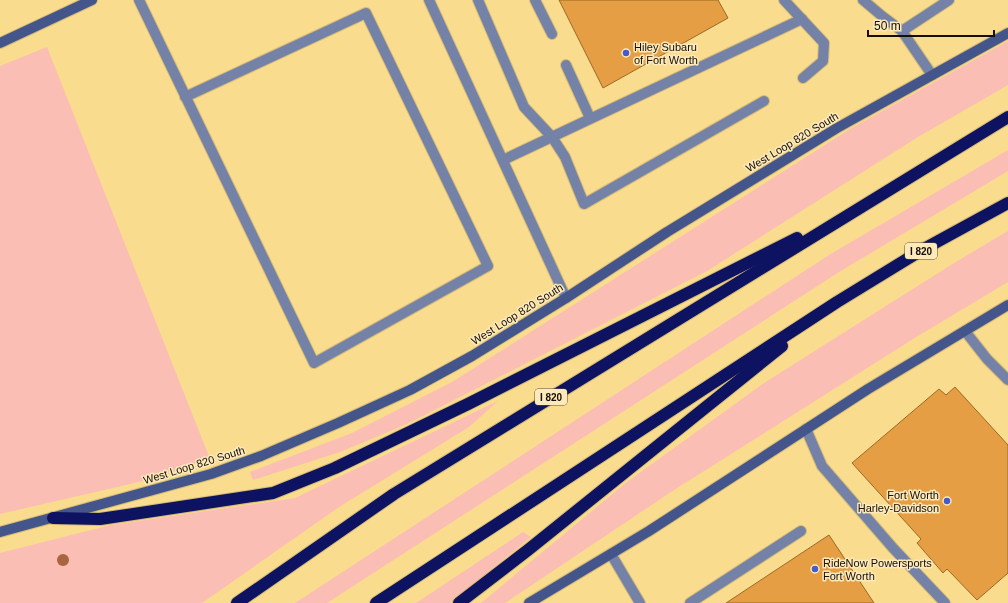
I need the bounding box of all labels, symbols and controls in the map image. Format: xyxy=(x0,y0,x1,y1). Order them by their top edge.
scale bar xyxy=(868,12,994,38)
text: 50 m xyxy=(874,19,901,33)
place label: Hiley Subaru of Fort Worth xyxy=(634,41,698,66)
marker: Hiley Subaru of Fort Worth xyxy=(621,48,631,58)
street label: West Loop 820 South xyxy=(744,110,840,174)
road number: I 820 xyxy=(905,243,937,259)
street label: West Loop 820 South xyxy=(469,281,565,347)
road number: I 820 xyxy=(535,389,567,405)
street label: West Loop 820 South xyxy=(142,444,246,486)
place label: Fort Worth Harley-Davidson xyxy=(858,489,939,514)
marker: Fort Worth Harley-Davidson xyxy=(942,496,952,506)
place label: RideNow Powersports Fort Worth xyxy=(823,557,932,582)
marker: RideNow Powersports Fort Worth xyxy=(810,564,820,574)

